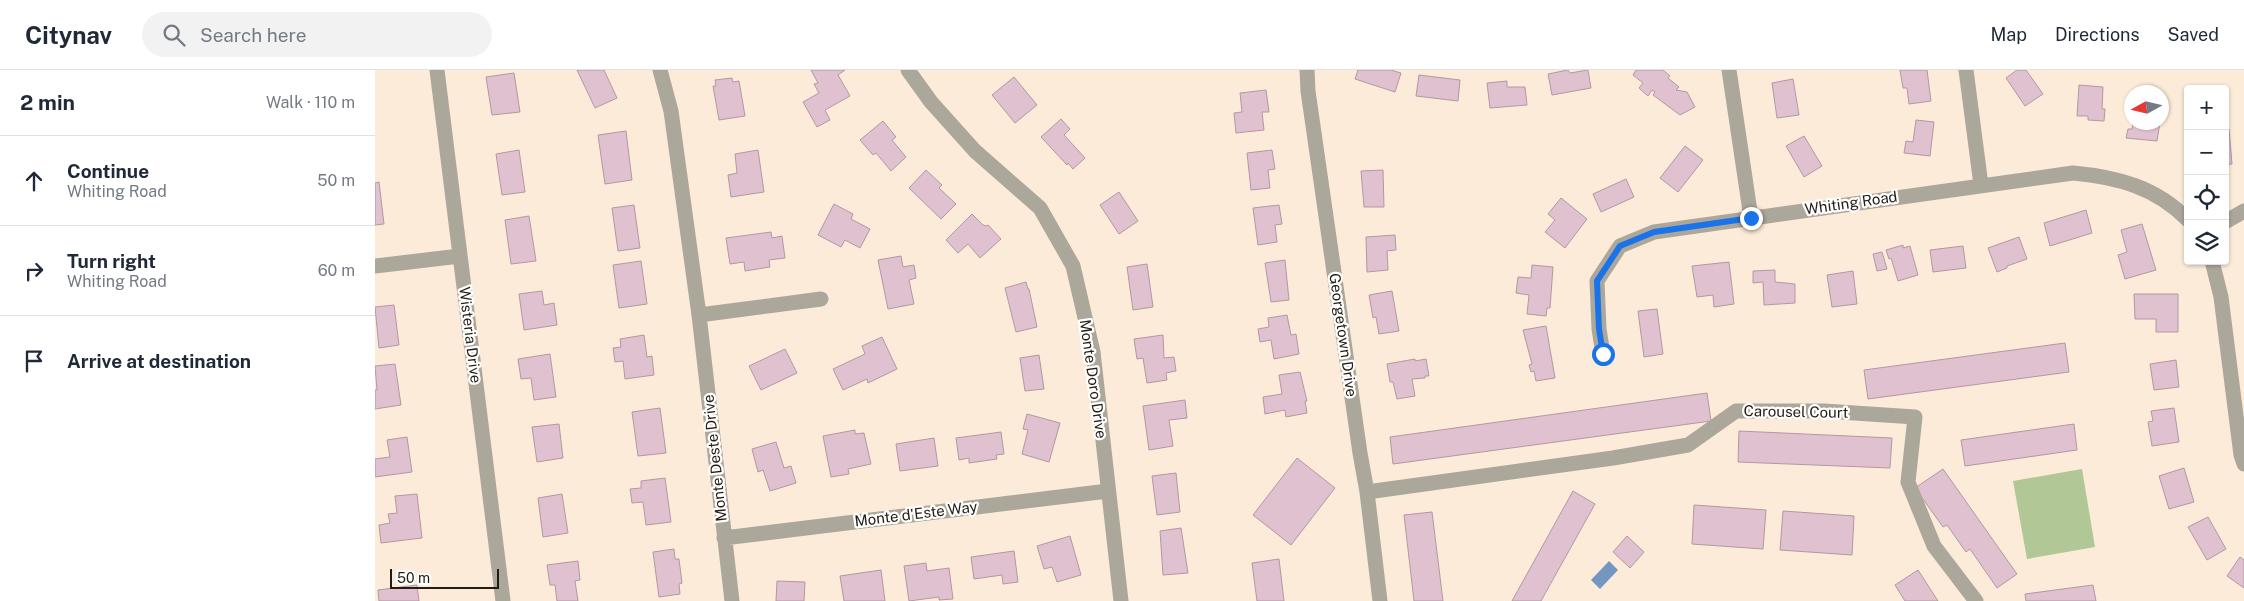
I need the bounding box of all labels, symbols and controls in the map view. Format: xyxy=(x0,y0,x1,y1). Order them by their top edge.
search box xyxy=(142,12,492,57)
text: Citynav xyxy=(25,21,112,49)
icon: search xyxy=(160,21,188,49)
text: Search here xyxy=(200,24,307,46)
text: Map xyxy=(1990,24,2027,45)
text: Directions xyxy=(2055,24,2140,45)
text: Saved xyxy=(2168,24,2219,45)
north arrow xyxy=(2124,85,2169,130)
map controls xyxy=(2184,85,2229,265)
button: + xyxy=(2184,85,2229,130)
text: 2 min xyxy=(20,90,75,115)
text: Walk · 110 m xyxy=(266,93,355,112)
button: − xyxy=(2184,130,2229,175)
text: Continue xyxy=(67,160,149,182)
icon: ahead xyxy=(20,167,48,195)
text: 50 m xyxy=(317,171,355,190)
button: locate xyxy=(2184,175,2229,220)
text: Whiting Road xyxy=(67,182,167,201)
street label: Whiting Road xyxy=(1803,188,1898,217)
route end xyxy=(1740,207,1763,230)
button: layers xyxy=(2184,220,2229,265)
text: Turn right xyxy=(67,250,156,272)
icon: right xyxy=(20,257,48,285)
text: 60 m xyxy=(318,261,355,280)
text: Whiting Road xyxy=(67,272,167,291)
street label: Georgetown Drive xyxy=(1326,272,1361,398)
street label: Wisteria Drive xyxy=(456,286,485,384)
street label: Monte Doro Drive xyxy=(1077,318,1110,440)
route start xyxy=(1592,343,1615,366)
icon: arrive xyxy=(20,347,48,375)
text: Arrive at destination xyxy=(67,350,251,372)
street label: Monte Deste Drive xyxy=(699,394,730,522)
street label: Carousel Court xyxy=(1743,402,1849,421)
street label: Monte d'Este Way xyxy=(854,498,978,529)
scale bar xyxy=(390,566,499,589)
text: 50 m xyxy=(397,570,430,586)

